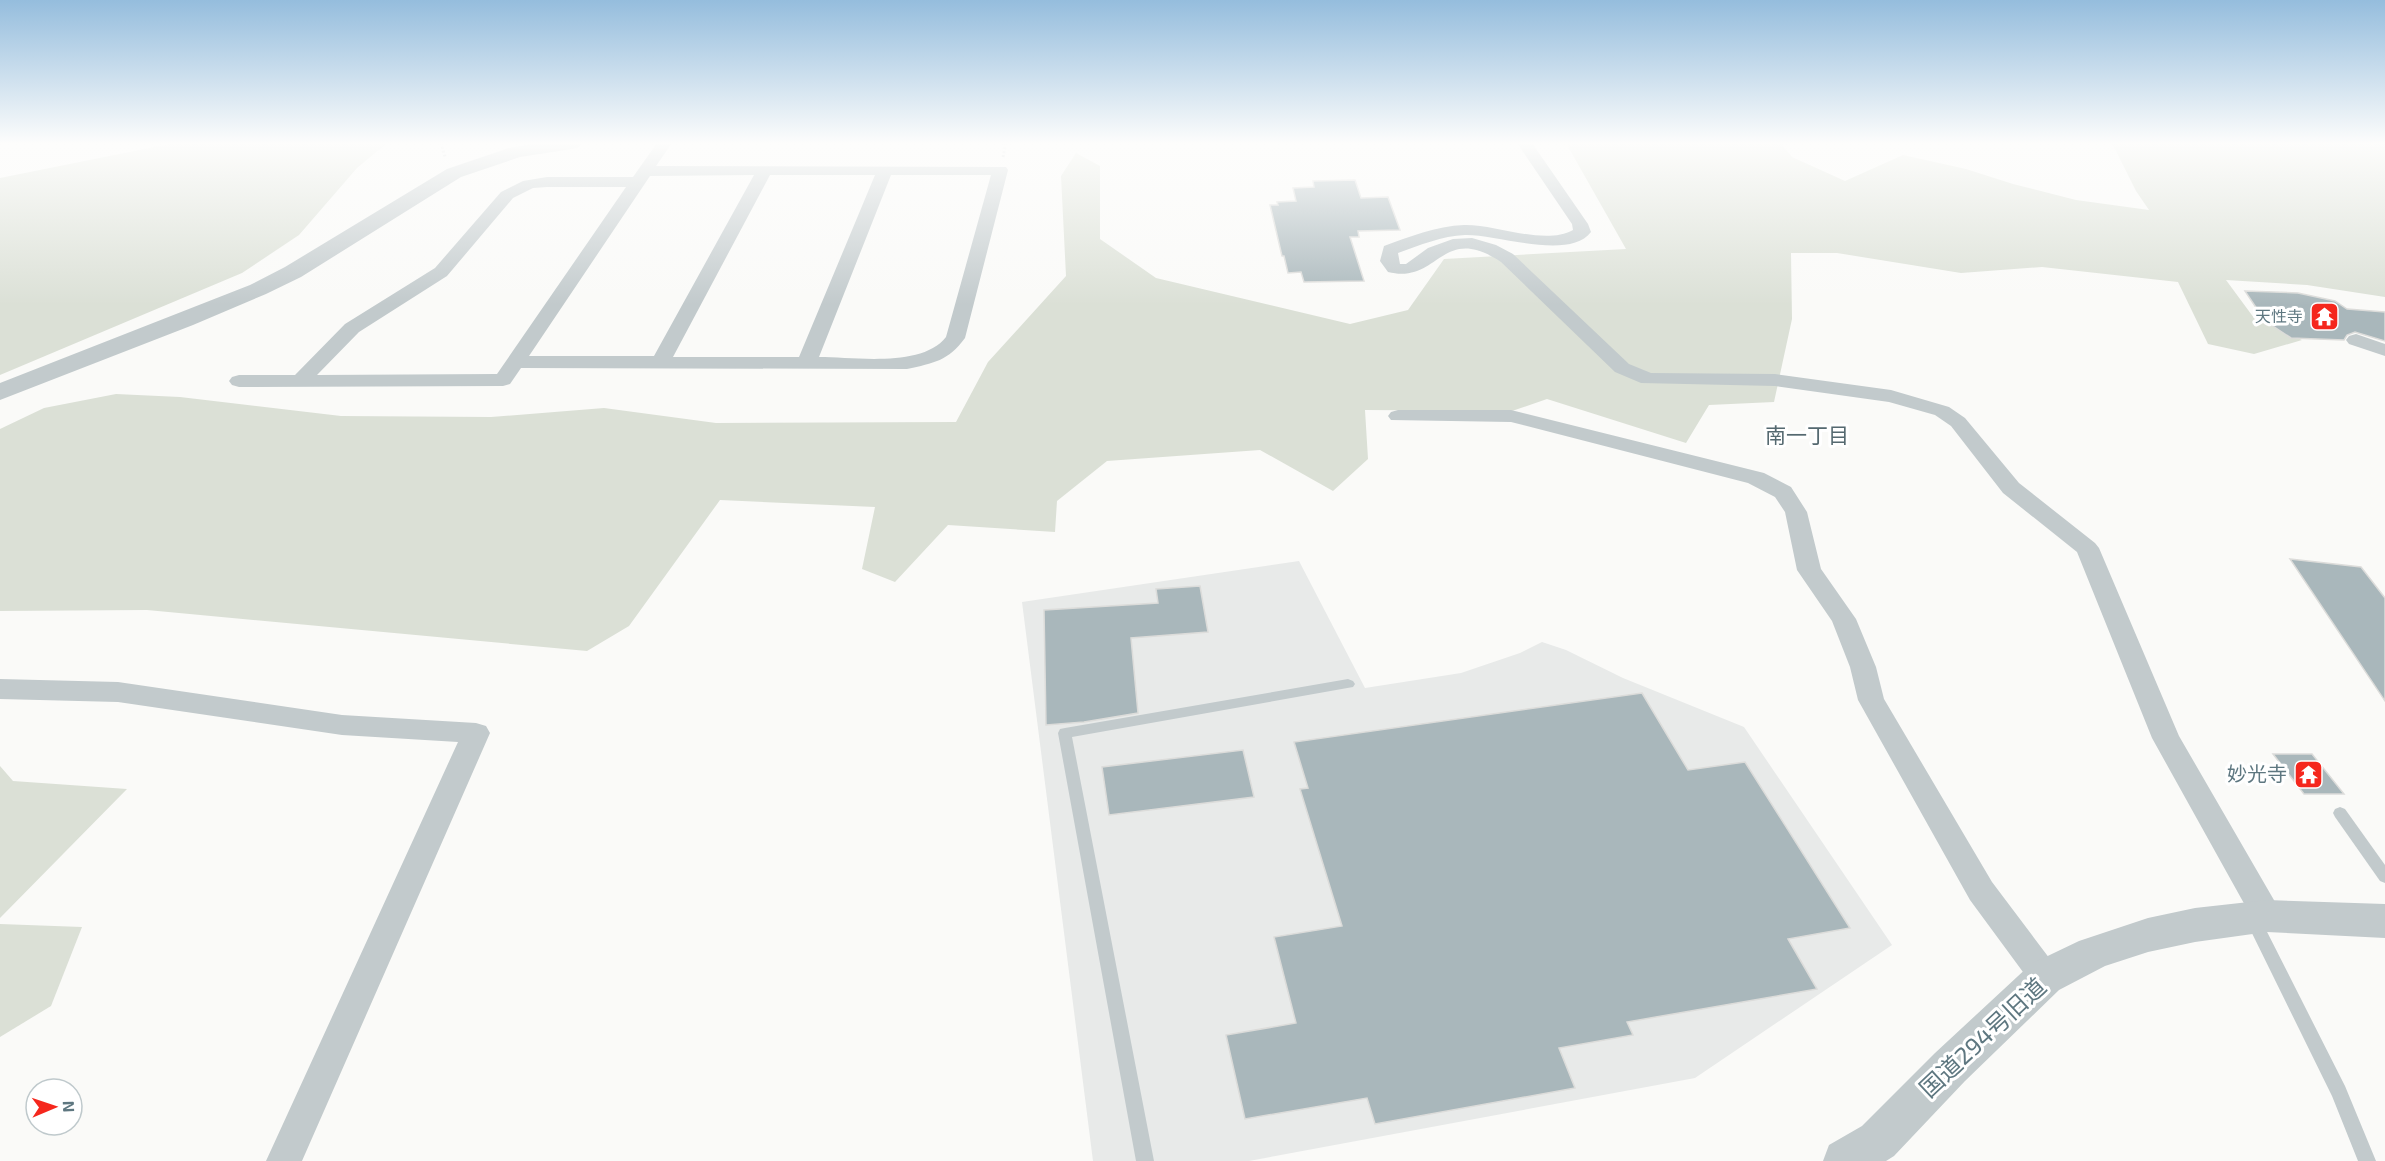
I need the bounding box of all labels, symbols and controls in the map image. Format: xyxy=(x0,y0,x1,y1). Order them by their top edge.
temple icon: 天性寺 xyxy=(2308,300,2340,332)
place label: 天性寺 xyxy=(2255,306,2303,325)
district label: 南一丁目 xyxy=(1765,422,1849,447)
temple icon: 妙光寺 xyxy=(2292,758,2324,790)
place label: 妙光寺 xyxy=(2227,761,2287,785)
street label: 国道294号旧道 xyxy=(1913,971,2051,1103)
north arrow xyxy=(24,1077,84,1137)
text: N xyxy=(60,1100,79,1113)

